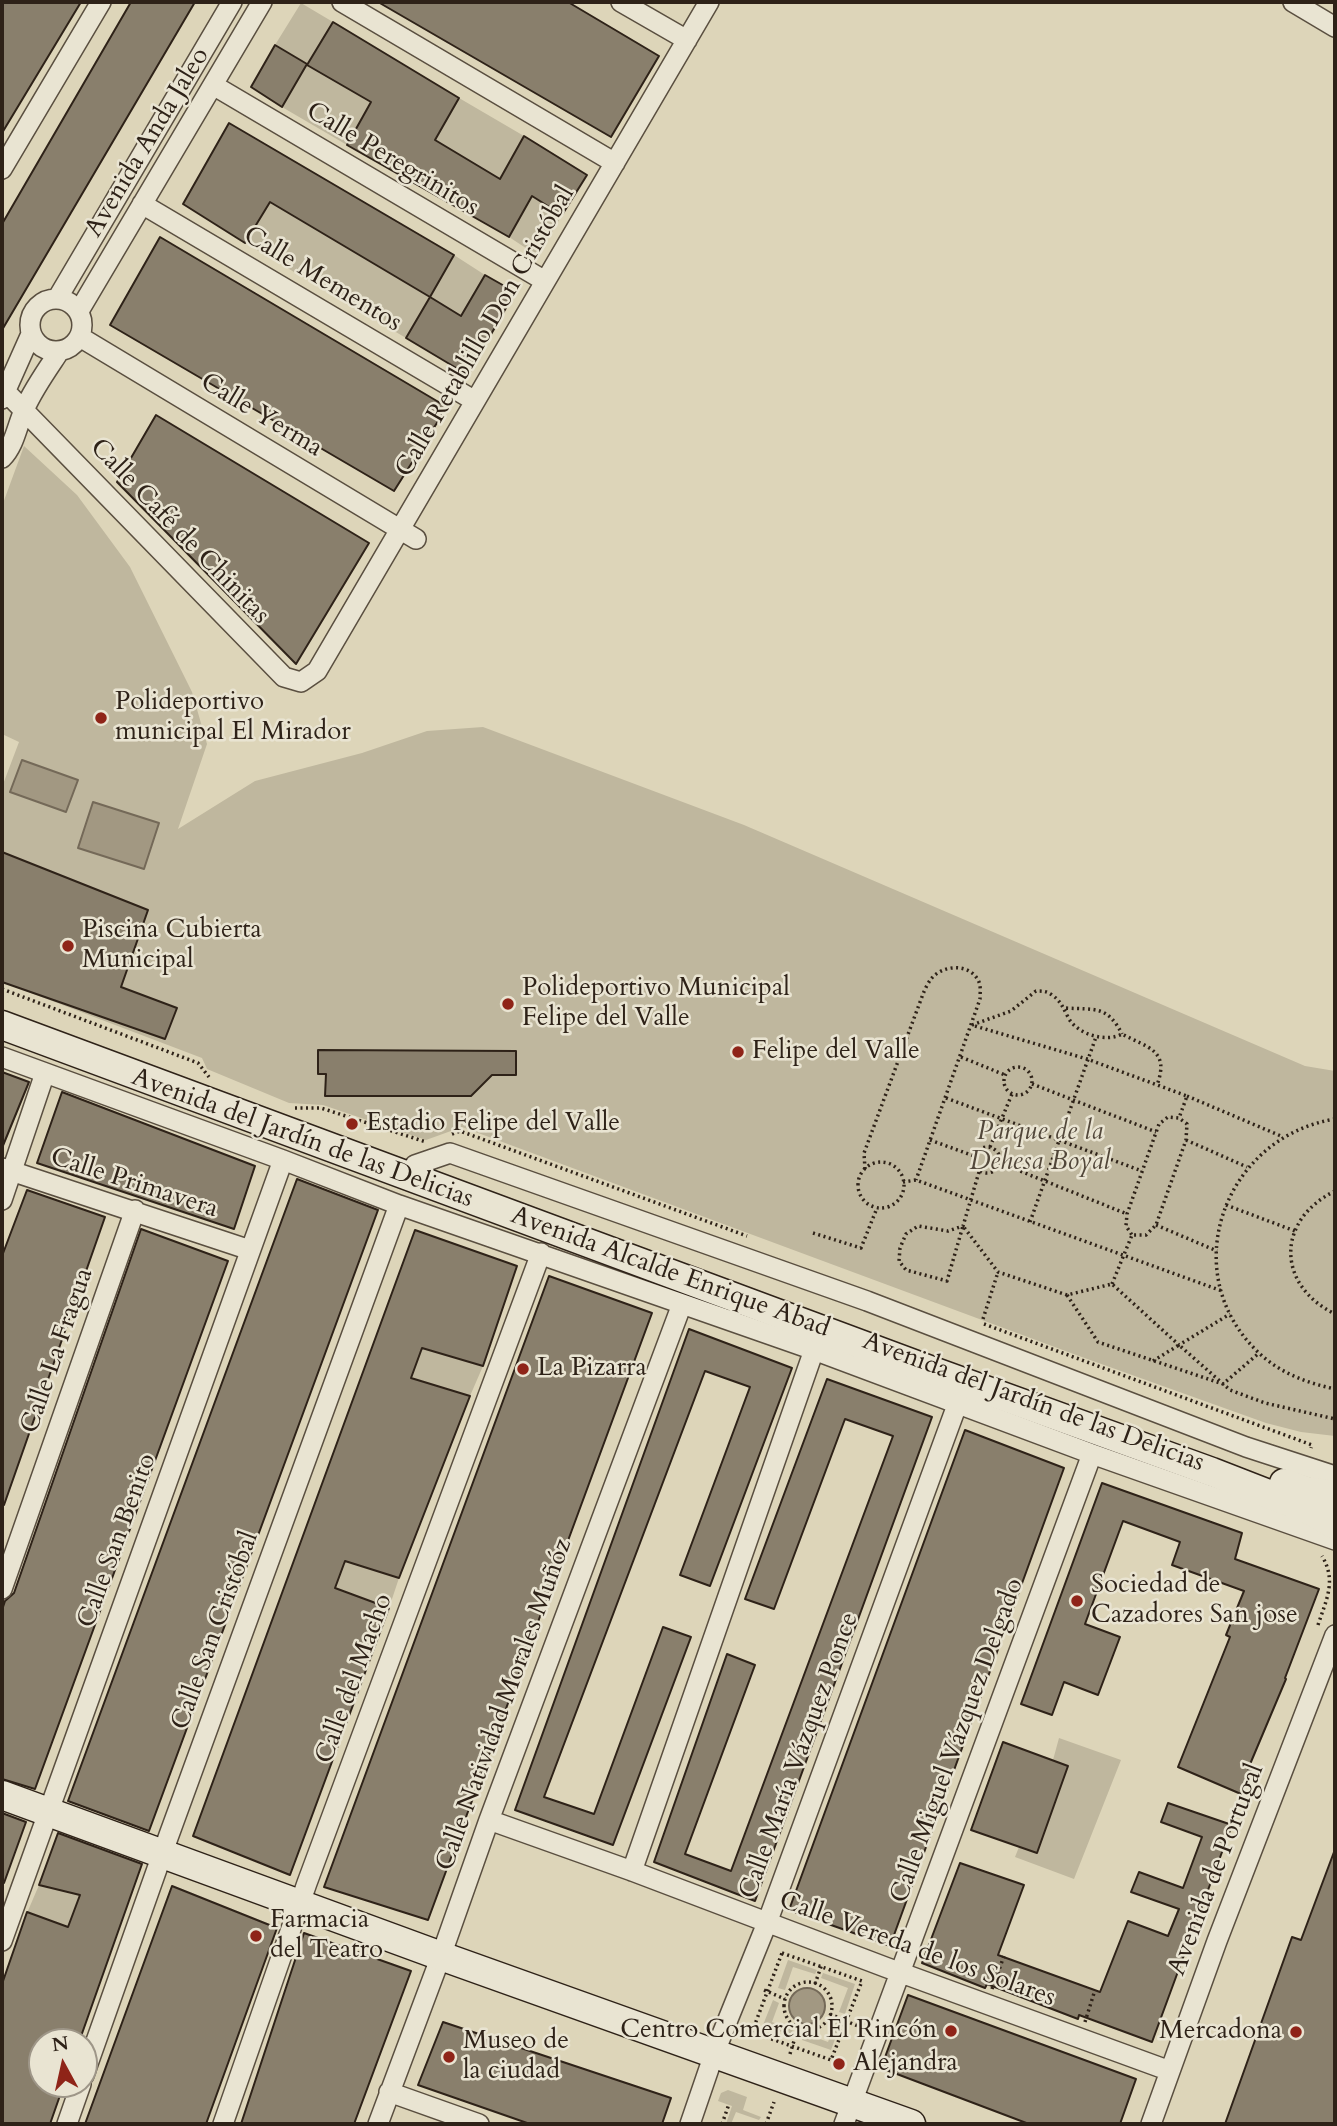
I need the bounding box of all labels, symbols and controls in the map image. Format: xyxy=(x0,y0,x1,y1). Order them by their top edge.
street label: Avenida Anda Jaleo xyxy=(79,43,217,243)
street label: Calle Peregrinitos xyxy=(300,96,484,224)
street label: Calle Retablillo Don Cristóbal xyxy=(390,181,582,483)
street label: Calle Mementos xyxy=(237,221,407,339)
street label: Calle Yerma xyxy=(194,367,328,465)
street label: Calle Café de Chinitas xyxy=(83,433,275,631)
place label: Polideportivo municipal El Mirador xyxy=(115,687,351,748)
marker: Polideportivo municipal El Mirador xyxy=(93,710,109,726)
place label: Piscina Cubierta Municipal xyxy=(82,915,262,976)
marker: Piscina Cubierta Municipal xyxy=(60,938,76,954)
place label: Polideportivo Municipal Felipe del Valle xyxy=(522,973,790,1034)
marker: Polideportivo Municipal Felipe del Valle xyxy=(500,996,516,1012)
place label: Felipe del Valle xyxy=(752,1036,920,1068)
marker: Felipe del Valle xyxy=(730,1044,746,1060)
street label: Avenida del Jardín de las Delicias xyxy=(127,1063,477,1215)
place label: Estadio Felipe del Valle xyxy=(366,1108,620,1140)
marker: Estadio Felipe del Valle xyxy=(344,1116,360,1132)
park label: Parque de la Dehesa Boyal xyxy=(970,1117,1110,1178)
street label: Calle Primavera xyxy=(46,1142,222,1226)
street label: Avenida Alcalde Enrique Abad xyxy=(506,1201,834,1345)
street label: Calle La Fragua xyxy=(15,1264,101,1438)
street label: Avenida del Jardín de las Delicias xyxy=(858,1327,1208,1479)
place label: La Pizarra xyxy=(537,1353,647,1385)
marker: La Pizarra xyxy=(515,1361,531,1377)
street label: Calle San Benito xyxy=(72,1450,164,1632)
street label: Calle San Cristóbal xyxy=(166,1528,266,1734)
street label: Calle Natividad Morales Muñóz xyxy=(430,1535,580,1875)
place label: Sociedad de Cazadores San jose xyxy=(1091,1570,1298,1632)
street label: Calle Miguel Vázquez Delgado xyxy=(885,1575,1031,1907)
street label: Calle del Macho xyxy=(310,1590,400,1768)
marker: Sociedad de Cazadores San jose xyxy=(1069,1593,1085,1609)
street label: Calle María Vázquez Ponce xyxy=(734,1609,866,1903)
street label: Avenida de Portugal xyxy=(1162,1760,1272,1980)
street label: Calle Vereda de los Solares xyxy=(775,1886,1059,2014)
place label: Farmacia del Teatro xyxy=(270,1905,383,1966)
marker: Farmacia del Teatro xyxy=(248,1928,264,1944)
place label: Centro Comercial El Rincón xyxy=(620,2015,937,2047)
place label: Mercadona xyxy=(1159,2016,1282,2048)
marker: Centro Comercial El Rincón xyxy=(943,2023,959,2039)
marker: Mercadona xyxy=(1288,2024,1304,2040)
place label: Museo de la ciudad xyxy=(463,2026,569,2088)
north arrow xyxy=(28,2028,98,2098)
text: N xyxy=(50,2030,70,2058)
place label: Alejandra xyxy=(853,2048,958,2080)
marker: Museo de la ciudad xyxy=(441,2049,457,2065)
marker: Alejandra xyxy=(831,2056,847,2072)

